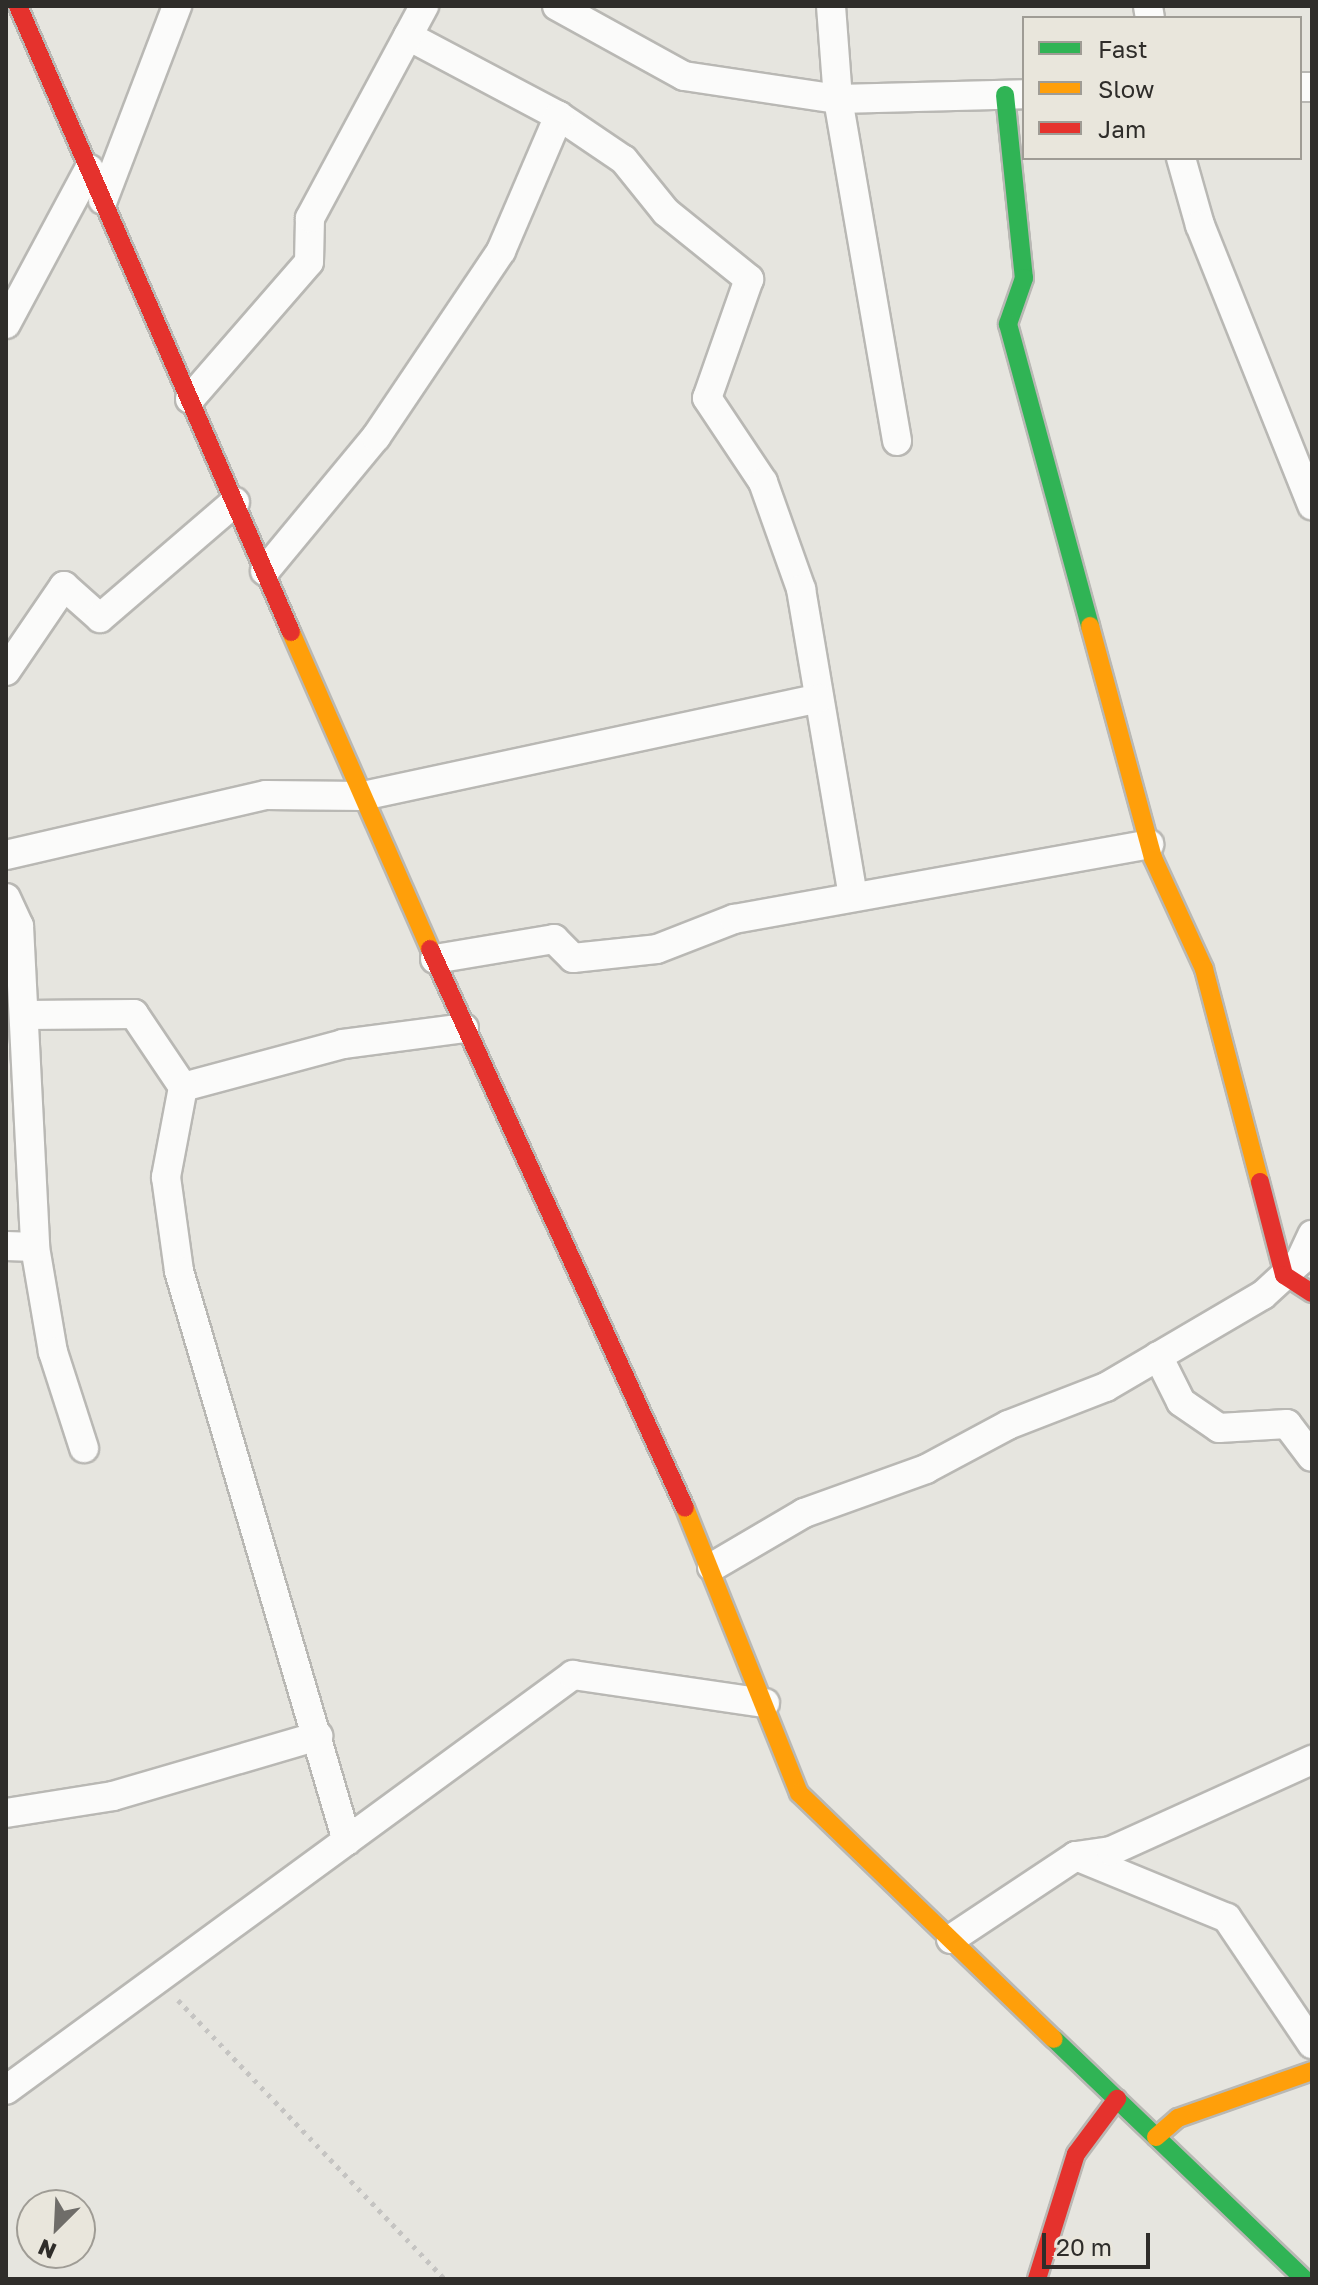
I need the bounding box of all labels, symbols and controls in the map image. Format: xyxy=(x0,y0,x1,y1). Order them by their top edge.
legend xyxy=(1022,16,1302,160)
text: Fast xyxy=(1098,34,1148,63)
text: Slow xyxy=(1098,74,1154,103)
text: Jam xyxy=(1098,114,1146,143)
north arrow xyxy=(16,2189,96,2269)
scale bar xyxy=(1046,2217,1154,2267)
text: 20 m xyxy=(1056,2232,1112,2261)
text: N xyxy=(34,2234,60,2265)

